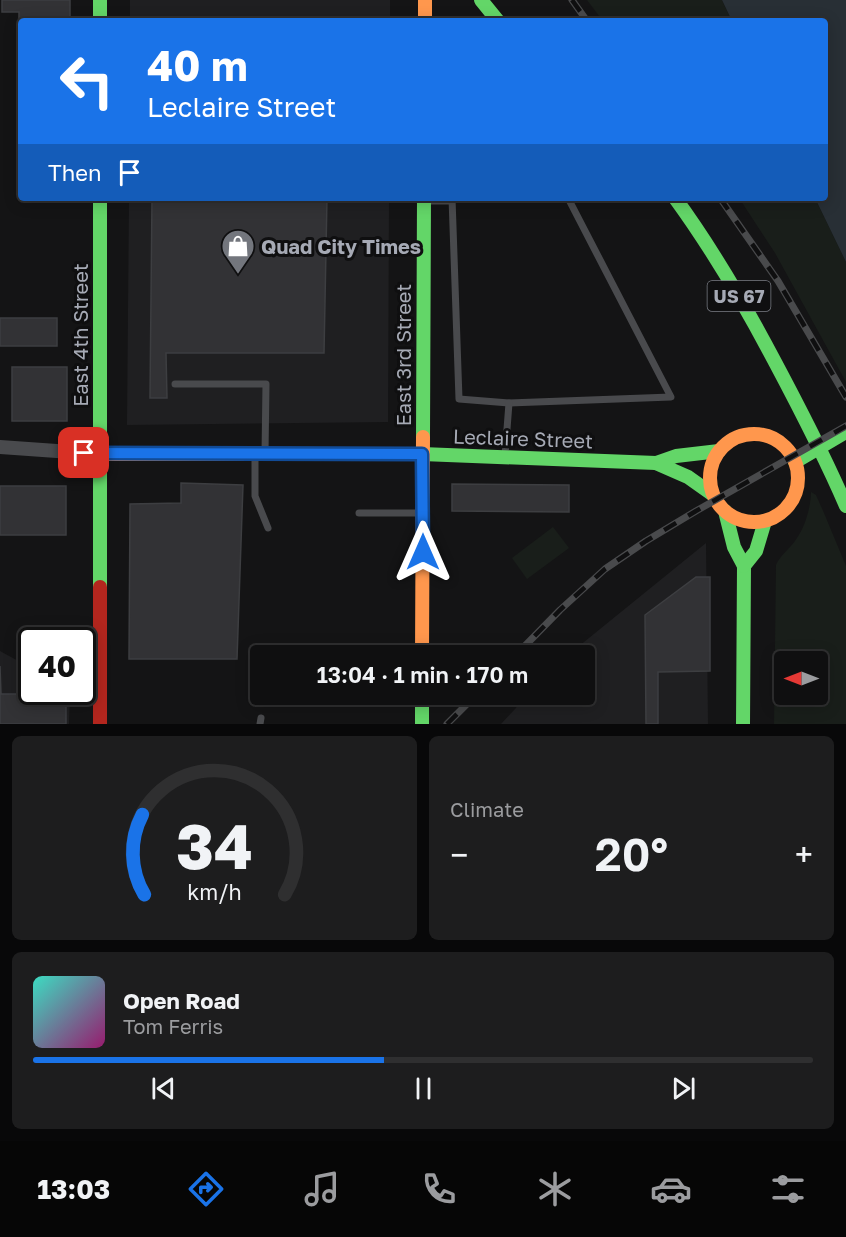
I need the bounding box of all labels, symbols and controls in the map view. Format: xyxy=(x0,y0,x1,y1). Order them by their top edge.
text: 40 m xyxy=(147,40,248,90)
icon: left xyxy=(48,42,126,120)
text: Leclaire Street xyxy=(147,91,336,123)
icon: arrive xyxy=(113,156,146,189)
text: Then xyxy=(48,159,101,186)
shop icon: Quad City Times xyxy=(220,228,256,275)
place label: Quad City Times xyxy=(261,234,421,258)
street label: East 4th Street xyxy=(68,263,92,407)
road number: US 67 xyxy=(708,281,771,311)
street label: East 3rd Street xyxy=(391,284,415,426)
street label: Leclaire Street xyxy=(453,424,593,452)
pin xyxy=(58,427,109,478)
icon: arrive xyxy=(67,436,100,469)
position arrow xyxy=(391,520,455,584)
speed limit sign: 40 xyxy=(18,627,96,705)
north arrow xyxy=(774,651,828,705)
map controls xyxy=(774,651,828,705)
text: 13:04 · 1 min · 170 m xyxy=(317,661,528,688)
text: Climate xyxy=(450,797,524,821)
text: 34 xyxy=(176,808,253,883)
text: 20° xyxy=(595,827,668,881)
text: − xyxy=(450,835,468,874)
text: + xyxy=(795,835,813,874)
text: km/h xyxy=(187,879,242,905)
text: Open Road xyxy=(123,987,240,1014)
text: Tom Ferris xyxy=(123,1014,223,1038)
icon: previous xyxy=(147,1072,180,1105)
icon: pause xyxy=(407,1072,440,1105)
icon: next xyxy=(667,1072,700,1105)
icon: directions xyxy=(185,1168,227,1210)
icon: music xyxy=(301,1168,343,1210)
icon: phone xyxy=(418,1168,460,1210)
icon: climate xyxy=(534,1168,576,1210)
icon: car xyxy=(650,1168,692,1210)
icon: filters xyxy=(767,1168,809,1210)
text: 13:03 xyxy=(37,1173,110,1205)

